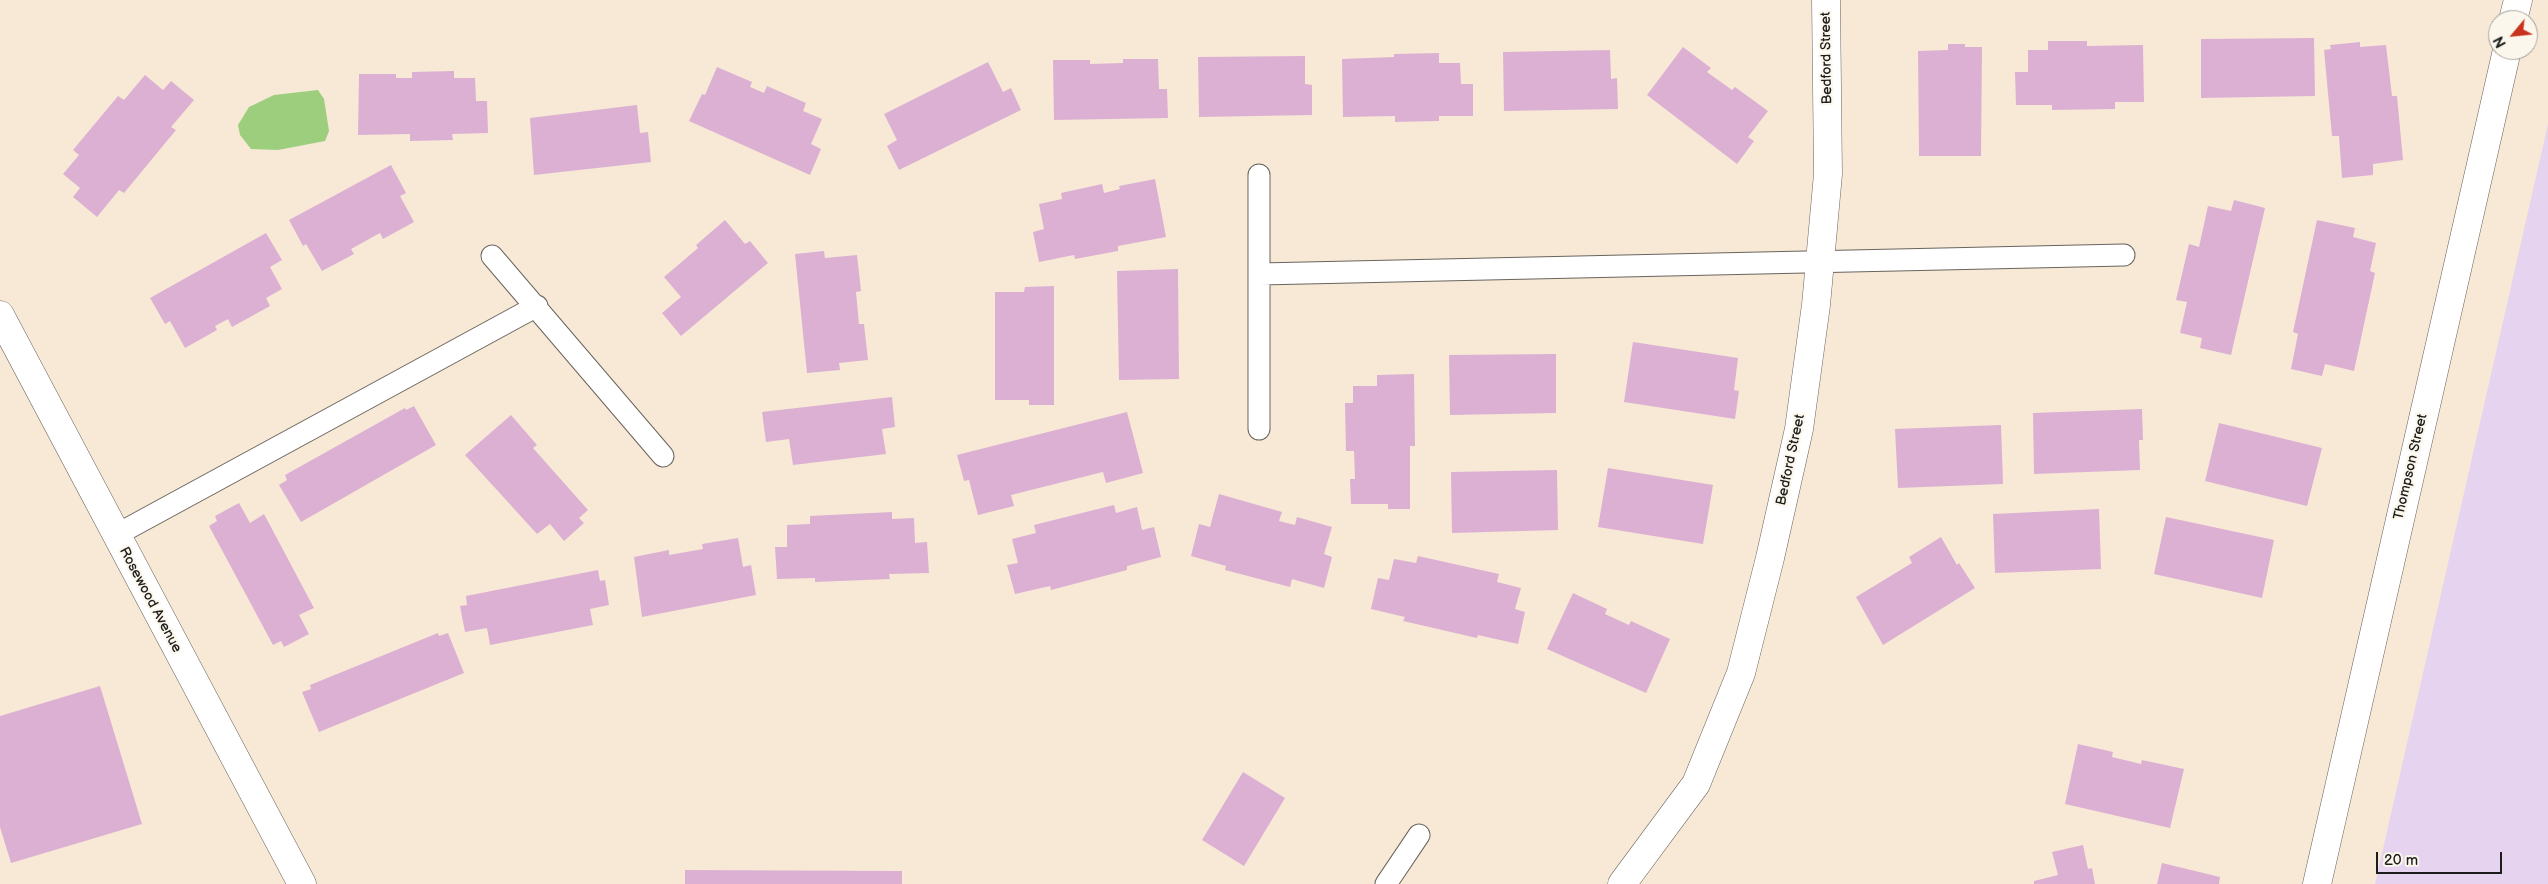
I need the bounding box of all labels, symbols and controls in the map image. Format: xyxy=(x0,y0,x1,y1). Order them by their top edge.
north arrow xyxy=(2488,10,2538,60)
street label: Bedford Street xyxy=(1818,12,1836,104)
text: N xyxy=(2490,33,2510,50)
street label: Thompson Street xyxy=(2391,412,2431,522)
street label: Bedford Street xyxy=(1773,413,1809,507)
street label: Rosewood Avenue xyxy=(115,544,185,656)
scale bar xyxy=(2378,842,2504,874)
text: 20 m xyxy=(2384,851,2418,870)

